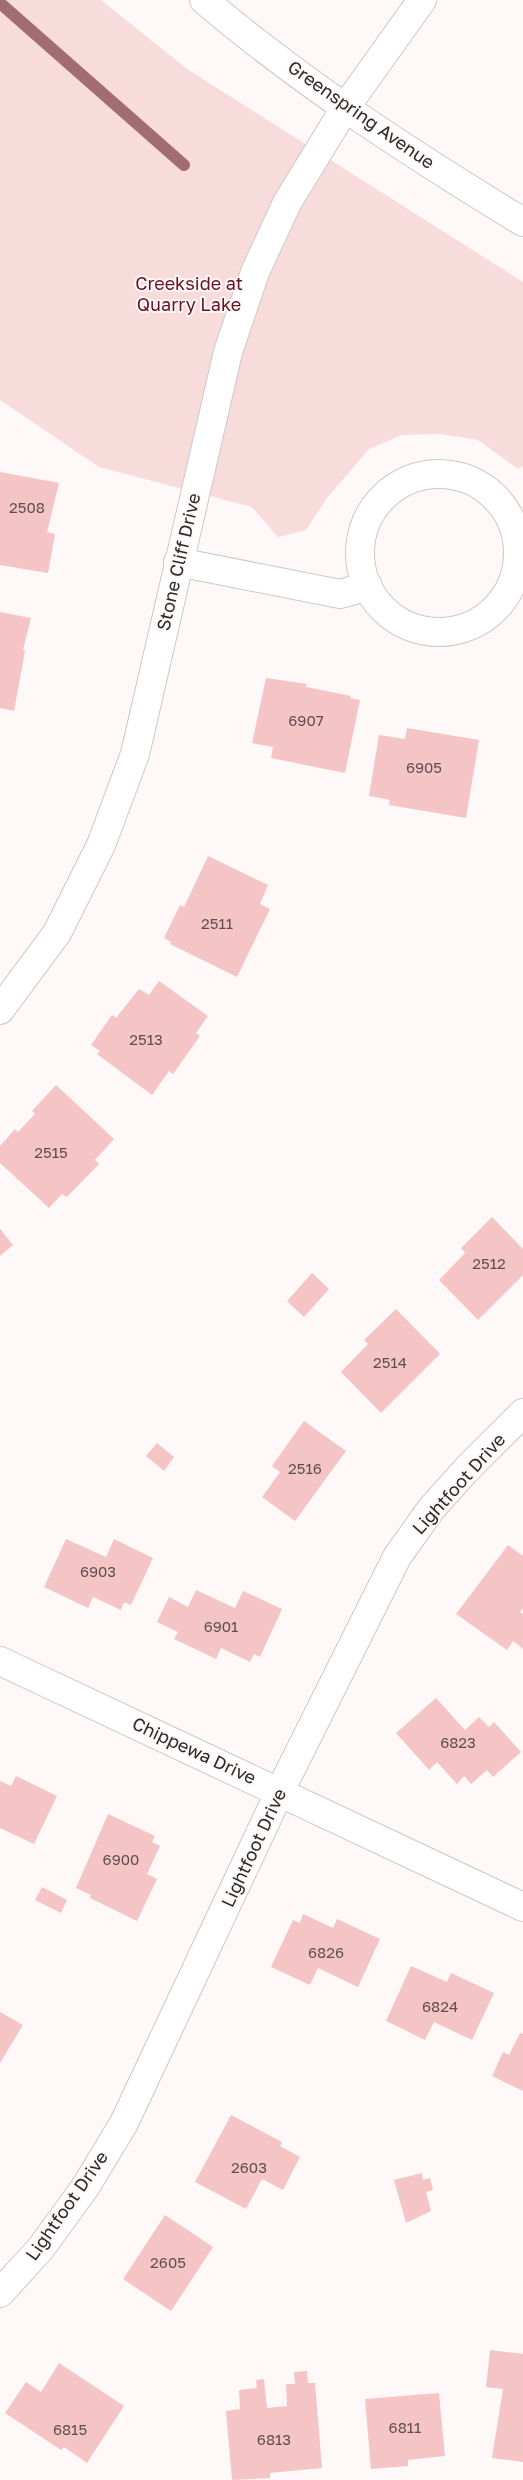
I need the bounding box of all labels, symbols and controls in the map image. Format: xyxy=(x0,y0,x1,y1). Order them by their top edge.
street label: Greenspring Avenue xyxy=(284,55,439,173)
park label: Creekside at Quarry Lake xyxy=(135,272,243,315)
street label: Stone Cliff Drive xyxy=(152,491,205,633)
house number: 2508 xyxy=(9,498,45,516)
house number: 6907 xyxy=(288,711,324,729)
house number: 6905 xyxy=(406,758,442,776)
house number: 2511 xyxy=(201,914,233,932)
house number: 2513 xyxy=(129,1030,163,1048)
house number: 2515 xyxy=(34,1143,68,1161)
house number: 2512 xyxy=(472,1254,506,1272)
house number: 2514 xyxy=(373,1353,407,1371)
street label: Lightfoot Drive xyxy=(407,1428,509,1538)
house number: 2516 xyxy=(288,1459,322,1477)
house number: 6903 xyxy=(80,1562,116,1580)
house number: 6901 xyxy=(204,1617,238,1635)
street label: Chippewa Drive xyxy=(129,1712,260,1788)
house number: 6823 xyxy=(440,1733,476,1751)
street label: Lightfoot Drive xyxy=(216,1785,290,1910)
house number: 6900 xyxy=(103,1850,139,1868)
house number: 6826 xyxy=(308,1943,344,1961)
house number: 6824 xyxy=(422,1997,458,2015)
street label: Lightfoot Drive xyxy=(20,2146,112,2264)
house number: 2603 xyxy=(231,2158,267,2176)
house number: 2605 xyxy=(150,2253,186,2271)
house number: 6811 xyxy=(389,2418,421,2436)
house number: 6815 xyxy=(53,2420,87,2438)
house number: 6813 xyxy=(257,2430,291,2448)

